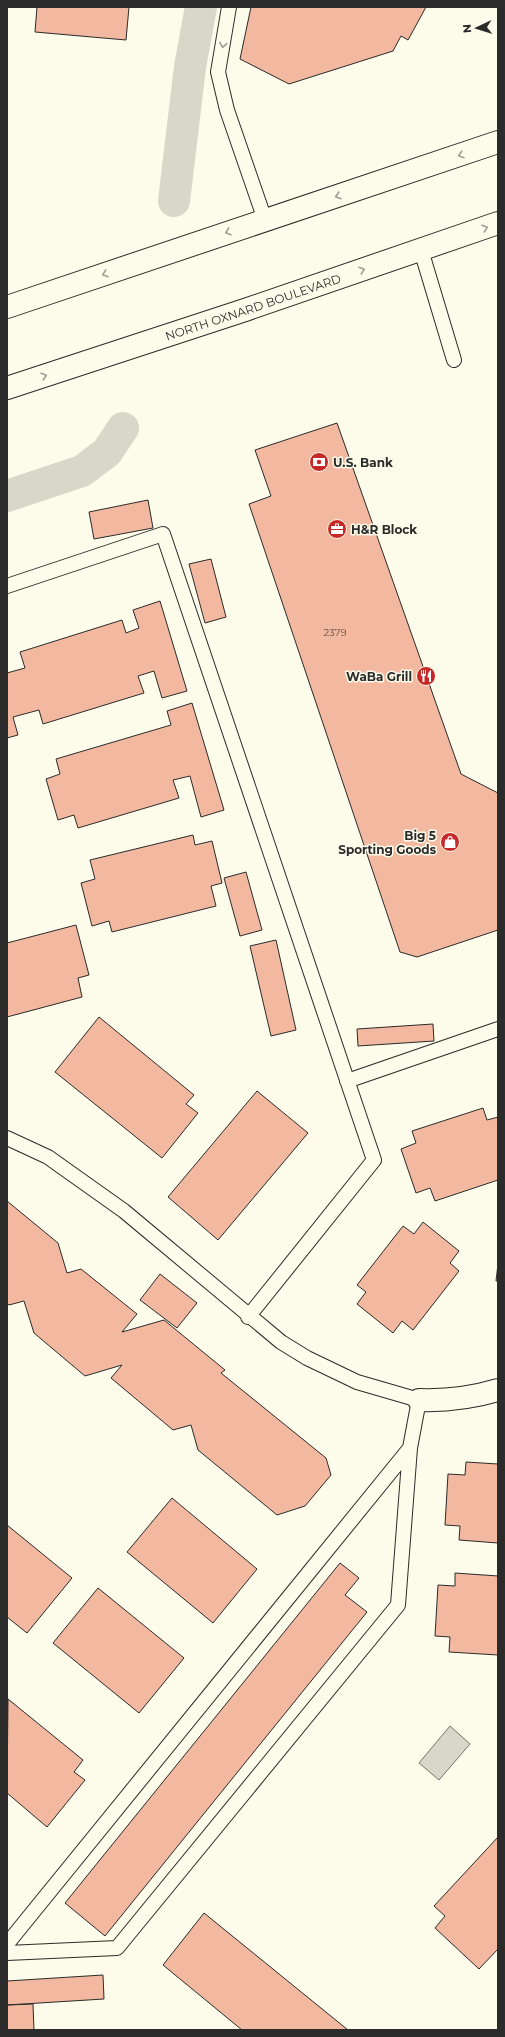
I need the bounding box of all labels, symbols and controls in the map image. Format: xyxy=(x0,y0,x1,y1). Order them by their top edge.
north arrow xyxy=(457,8,497,48)
text: N xyxy=(460,24,474,34)
one-way arrow xyxy=(219,42,228,49)
one-way arrow xyxy=(458,150,465,158)
one-way arrow xyxy=(334,191,341,199)
one-way arrow xyxy=(481,224,488,233)
one-way arrow xyxy=(224,227,231,236)
one-way arrow xyxy=(358,267,365,275)
one-way arrow xyxy=(101,269,108,277)
street label: NORTH OXNARD BOULEVARD xyxy=(163,270,343,343)
one-way arrow xyxy=(40,372,47,381)
bank icon: U.S. Bank xyxy=(308,451,330,473)
place label: U.S. Bank xyxy=(333,455,393,470)
office icon: H&R Block xyxy=(326,518,348,540)
place label: H&R Block xyxy=(351,522,417,537)
house number: 2379 xyxy=(323,626,347,639)
restaurant icon: WaBa Grill xyxy=(415,665,437,687)
place label: WaBa Grill xyxy=(346,669,412,684)
place label: Big 5 Sporting Goods xyxy=(338,828,437,857)
shop icon: Big 5 Sporting Goods xyxy=(439,831,461,853)

